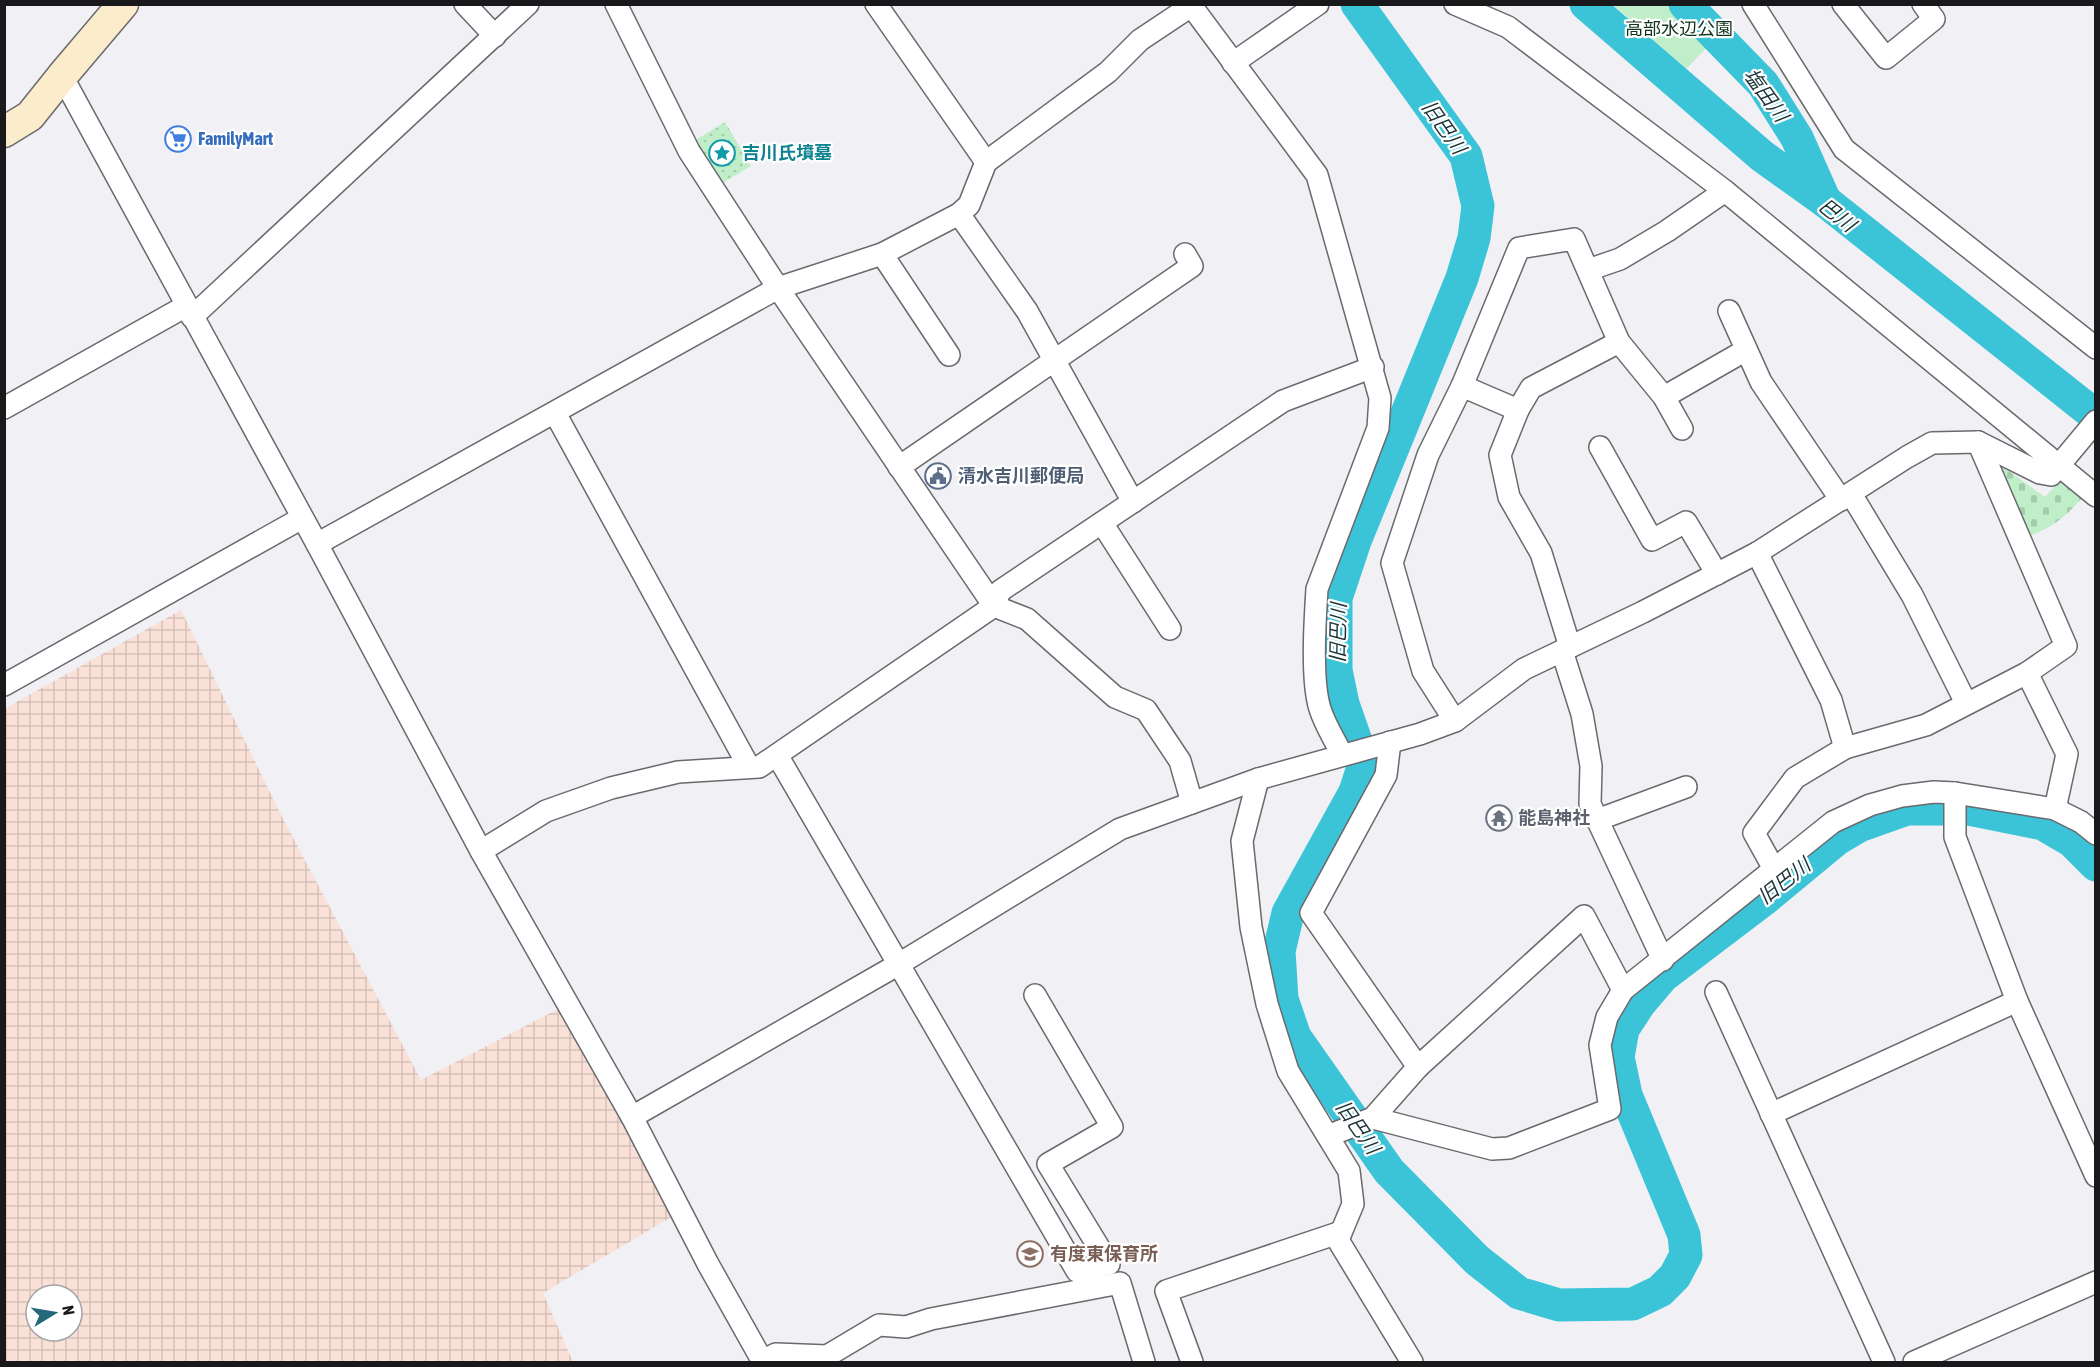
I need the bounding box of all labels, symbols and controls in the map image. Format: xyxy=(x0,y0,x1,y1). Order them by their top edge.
park label: 高部水辺公園 xyxy=(1625,18,1733,39)
water label: 塩田川 xyxy=(1739,64,1795,127)
water label: 旧巴川 xyxy=(1418,96,1472,160)
supermarket icon: FamilyMart xyxy=(163,124,193,154)
place label: FamilyMart xyxy=(198,128,274,149)
place icon: 吉川氏墳墓 xyxy=(707,138,737,168)
place label: 吉川氏墳墓 xyxy=(742,142,832,163)
water label: 巴川 xyxy=(1814,193,1862,237)
public building icon: 清水吉川郵便局 xyxy=(923,461,953,491)
place label: 清水吉川郵便局 xyxy=(958,465,1084,486)
water label: 旧巴川 xyxy=(1325,601,1350,663)
temple icon: 能島神社 xyxy=(1484,803,1514,833)
place label: 能島神社 xyxy=(1518,807,1590,828)
water label: 旧巴川 xyxy=(1753,852,1816,908)
water label: 旧巴川 xyxy=(1332,1096,1386,1160)
school or university icon: 有度東保育所 xyxy=(1015,1239,1045,1269)
place label: 有度東保育所 xyxy=(1050,1243,1158,1264)
north arrow xyxy=(24,1283,84,1343)
text: N xyxy=(59,1304,78,1316)

